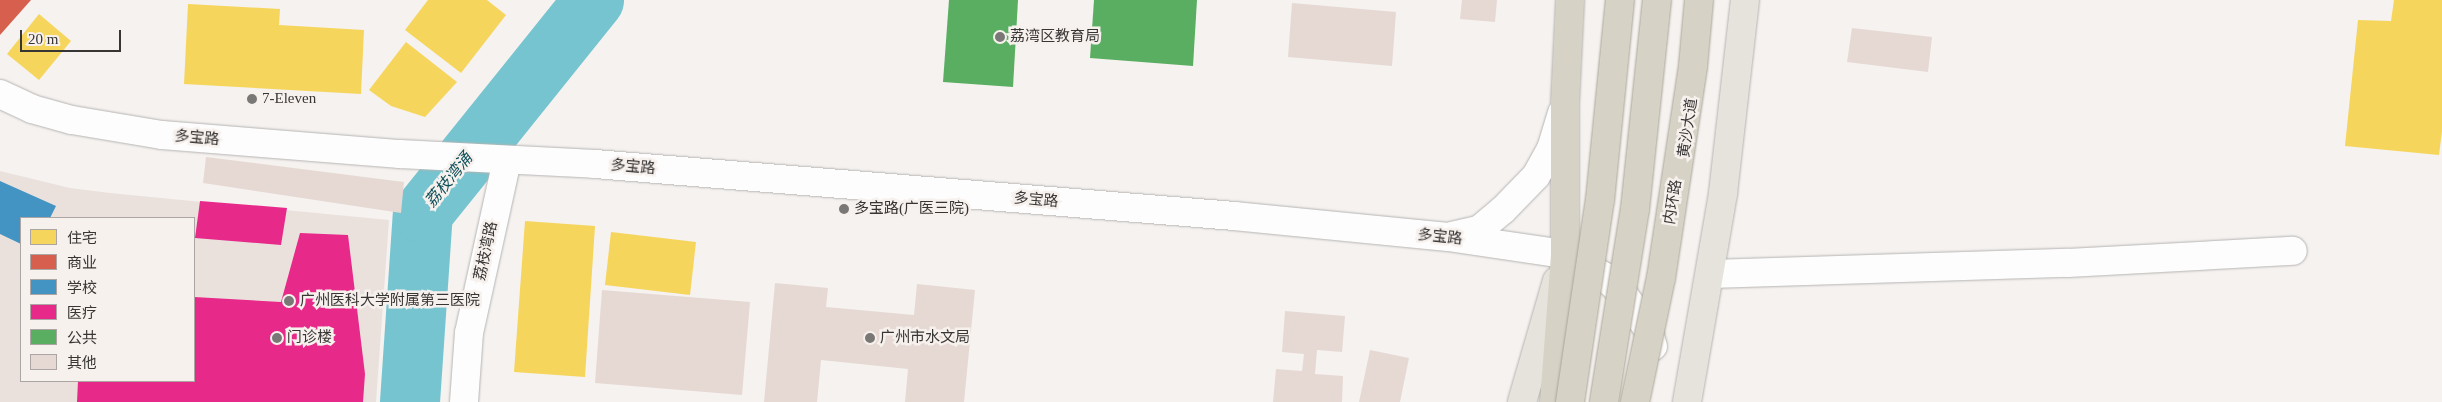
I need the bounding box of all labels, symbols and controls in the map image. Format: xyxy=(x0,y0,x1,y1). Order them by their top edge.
scale bar xyxy=(22,20,124,52)
place label: 荔湾区教育局 xyxy=(1010,28,1100,46)
text: 20 m xyxy=(28,31,58,47)
marker: 荔湾区教育局 xyxy=(994,31,1006,43)
place label: 7-Eleven xyxy=(262,90,316,108)
marker: 7-Eleven xyxy=(246,93,258,105)
street label: 黄沙大道 xyxy=(1675,97,1701,159)
street label: 多宝路 xyxy=(174,127,220,149)
water label: 荔枝湾涌 xyxy=(421,149,477,211)
street label: 多宝路 xyxy=(610,156,656,178)
street label: 内环路 xyxy=(1661,178,1685,226)
street label: 多宝路 xyxy=(1013,189,1059,211)
place label: 多宝路(广医三院) xyxy=(854,200,969,218)
marker: 多宝路(广医三院) xyxy=(838,203,850,215)
legend xyxy=(20,217,195,382)
street label: 荔枝湾路 xyxy=(471,220,501,282)
street label: 多宝路 xyxy=(1417,226,1463,248)
text: 住宅 xyxy=(67,230,97,246)
text: 商业 xyxy=(67,255,97,271)
text: 学校 xyxy=(67,280,97,296)
place label: 广州医科大学附属第三医院 xyxy=(300,292,480,310)
marker: 广州医科大学附属第三医院 xyxy=(282,294,296,308)
text: 医疗 xyxy=(67,305,97,321)
place label: 门诊楼 xyxy=(287,329,332,347)
place label: 广州市水文局 xyxy=(880,329,970,347)
text: 公共 xyxy=(67,330,97,346)
marker: 门诊楼 xyxy=(271,332,283,344)
marker: 广州市水文局 xyxy=(864,332,876,344)
text: 其他 xyxy=(67,355,97,371)

